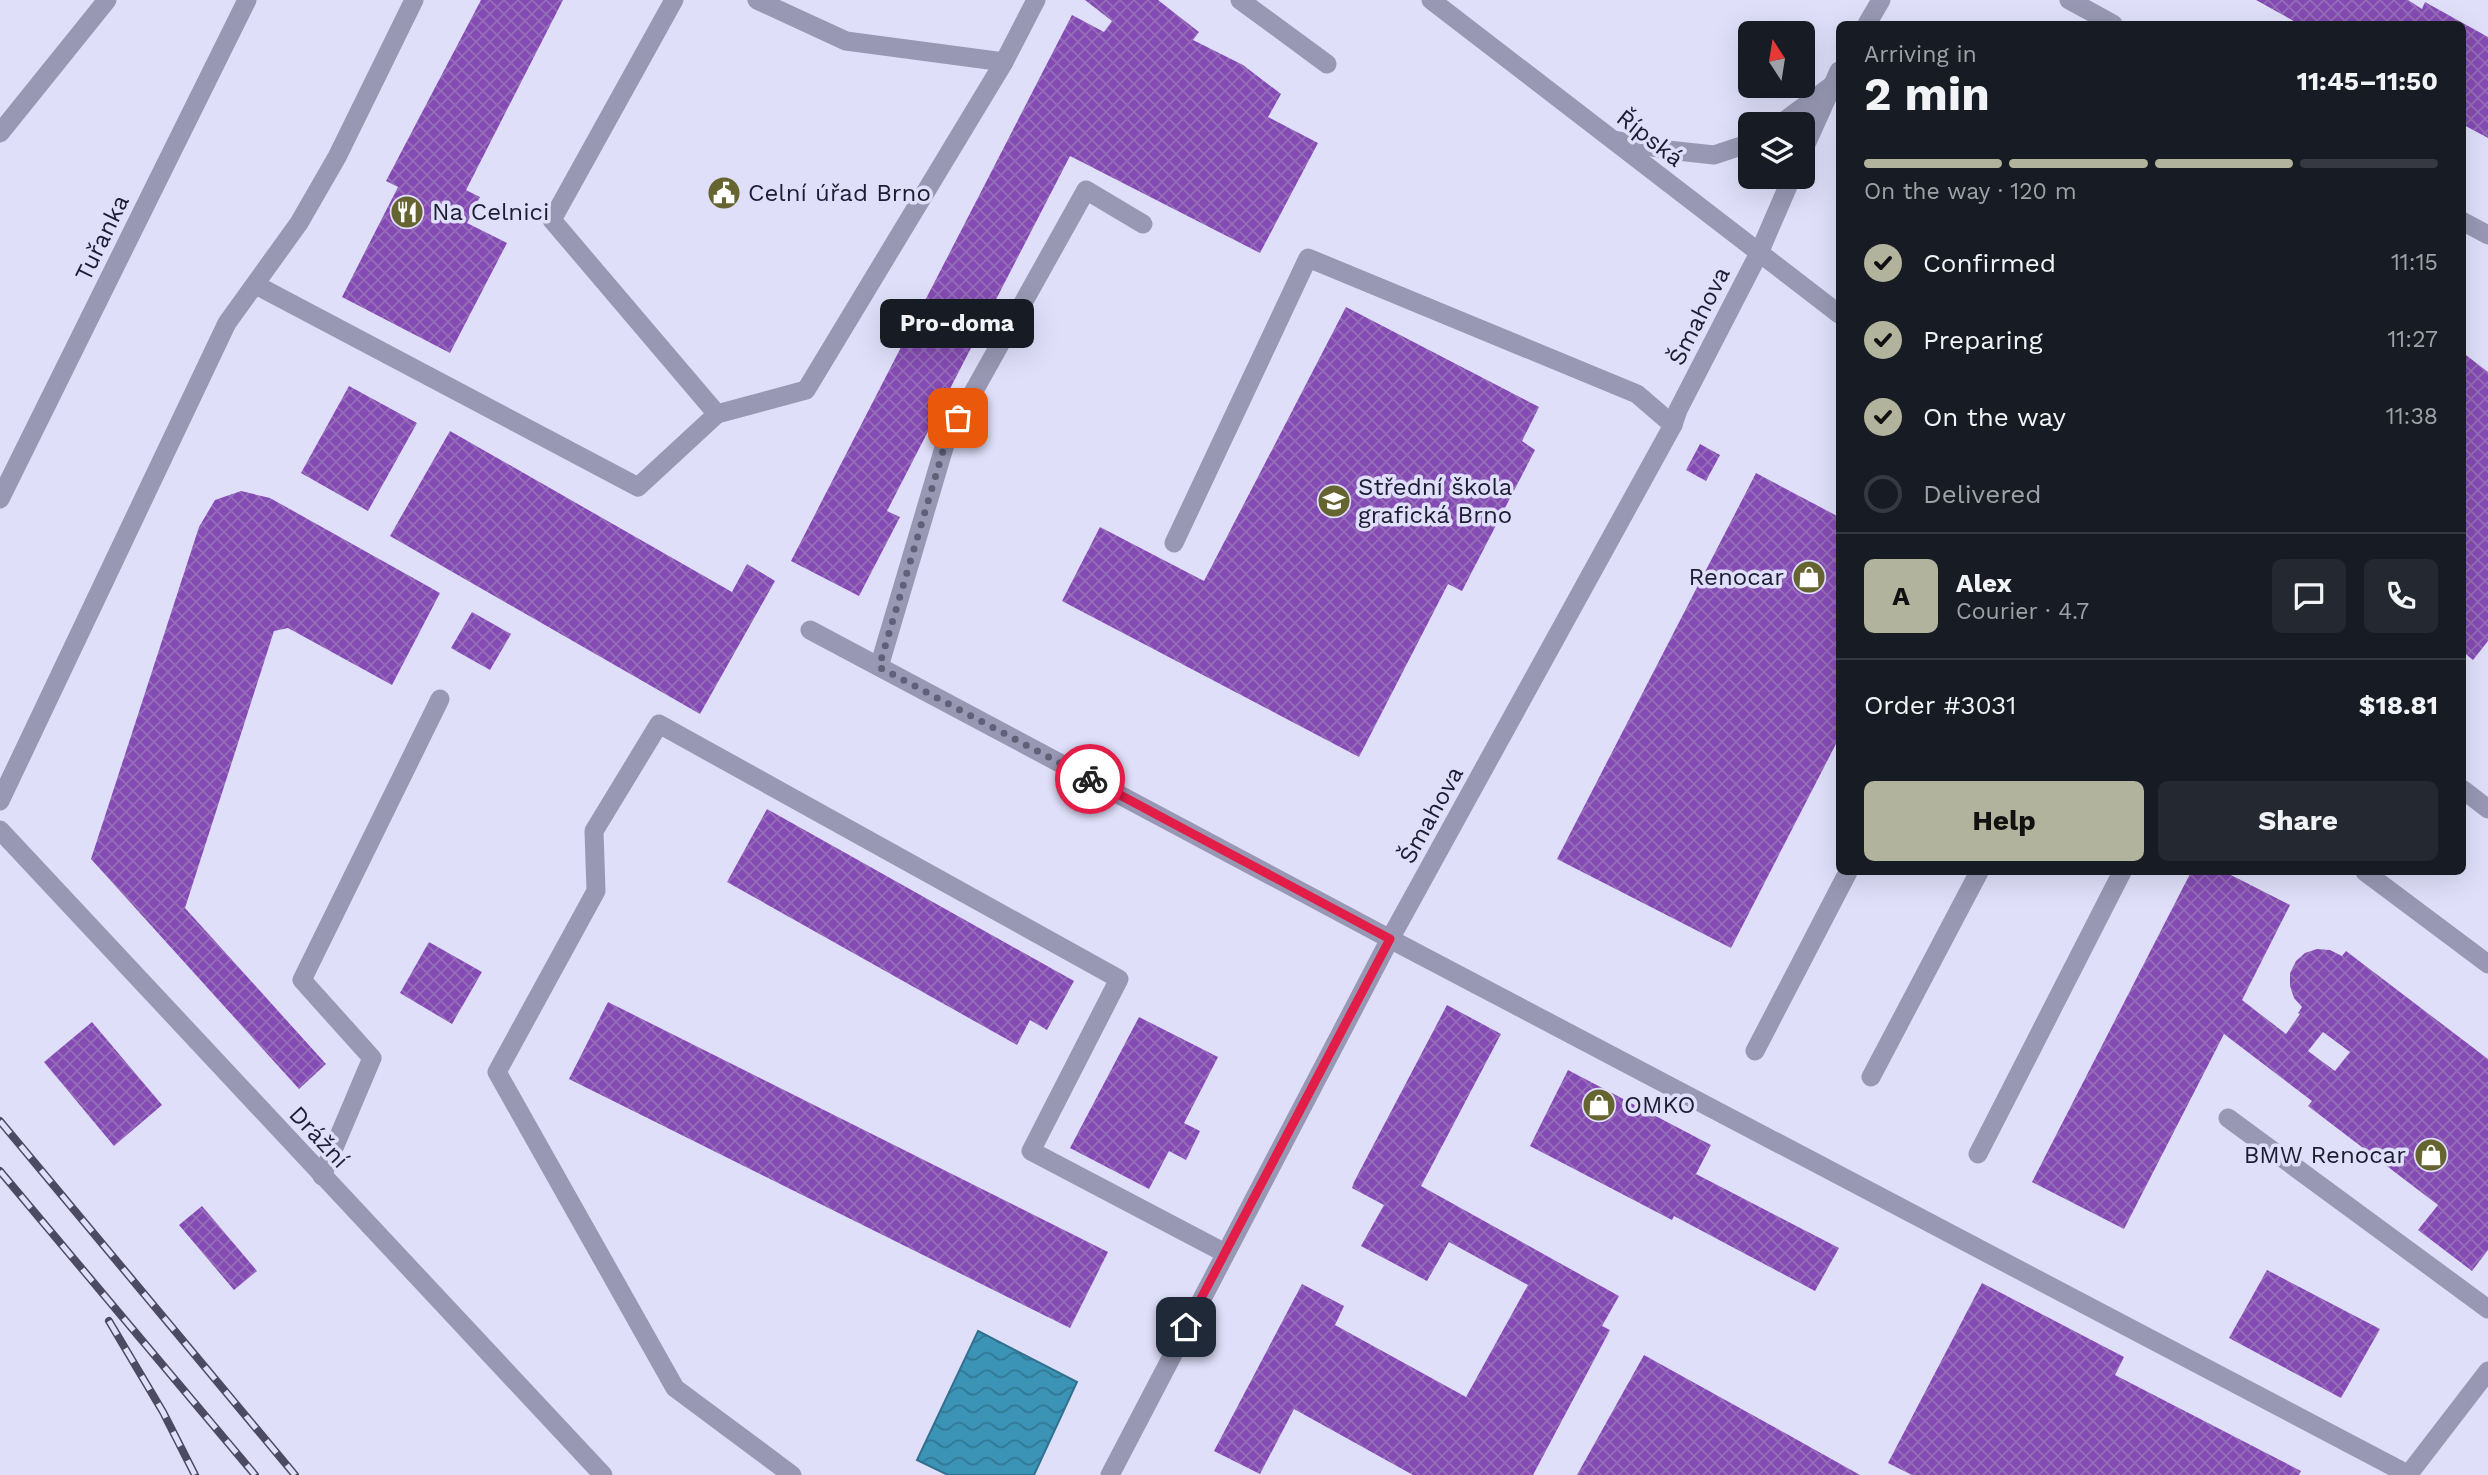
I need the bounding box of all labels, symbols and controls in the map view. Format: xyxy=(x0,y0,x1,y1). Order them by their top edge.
north arrow xyxy=(1738,21,1815,98)
map controls xyxy=(1738,21,1815,189)
text: Arriving in xyxy=(1864,41,1977,68)
text: 11:45–11:50 xyxy=(2297,66,2438,96)
text: 2 min xyxy=(1864,67,1990,121)
street label: Řípská xyxy=(1611,103,1689,173)
button: layers xyxy=(1738,112,1815,189)
public building icon: Celní úřad Brno xyxy=(705,174,743,212)
text: On the way · 120 m xyxy=(1864,178,2077,205)
place label: Celní úřad Brno xyxy=(748,179,931,207)
street label: Tuřanka xyxy=(69,190,135,286)
restaurant icon: Na Celnici xyxy=(388,193,426,231)
place label: Na Celnici xyxy=(432,198,549,226)
icon: check xyxy=(1864,244,1902,282)
text: Confirmed xyxy=(1923,248,2056,278)
text: 11:15 xyxy=(2391,249,2438,276)
street label: Šmahova xyxy=(1662,262,1736,370)
callout: Pro-doma xyxy=(881,299,1035,348)
text: Pro-doma xyxy=(900,310,1014,337)
icon: check xyxy=(1864,321,1902,359)
text: Preparing xyxy=(1923,325,2043,355)
text: 11:27 xyxy=(2387,326,2438,353)
pin xyxy=(928,388,988,448)
icon: check xyxy=(1864,398,1902,436)
icon: bag xyxy=(939,399,977,437)
text: On the way xyxy=(1923,402,2066,432)
text: 11:38 xyxy=(2386,403,2438,430)
place label: Střední škola grafická Brno xyxy=(1358,473,1512,529)
text: Delivered xyxy=(1923,479,2042,509)
school or university icon: Střední škola grafická Brno xyxy=(1315,482,1353,520)
shop icon: Renocar xyxy=(1790,558,1828,596)
button: chat xyxy=(2272,559,2346,633)
button: phone xyxy=(2364,559,2438,633)
place label: Renocar xyxy=(1689,563,1784,591)
text: Alex xyxy=(1956,568,2012,598)
text: A xyxy=(1892,581,1910,611)
text: Courier · 4.7 xyxy=(1956,598,2089,625)
text: Order #3031 xyxy=(1864,690,2016,720)
text: $18.81 xyxy=(2359,690,2438,720)
courier xyxy=(1055,744,1125,814)
icon: bike xyxy=(1071,760,1109,798)
street label: Šmahova xyxy=(1393,762,1469,868)
button: Help xyxy=(1864,781,2144,861)
button: Share xyxy=(2158,781,2438,861)
shop icon: OMKO xyxy=(1580,1086,1618,1124)
place label: OMKO xyxy=(1624,1091,1695,1119)
street label: Drážní xyxy=(283,1100,355,1174)
shop icon: BMW Renocar xyxy=(2412,1136,2450,1174)
place label: BMW Renocar xyxy=(2244,1141,2406,1169)
pin xyxy=(1156,1297,1216,1357)
icon: home xyxy=(1167,1308,1205,1346)

